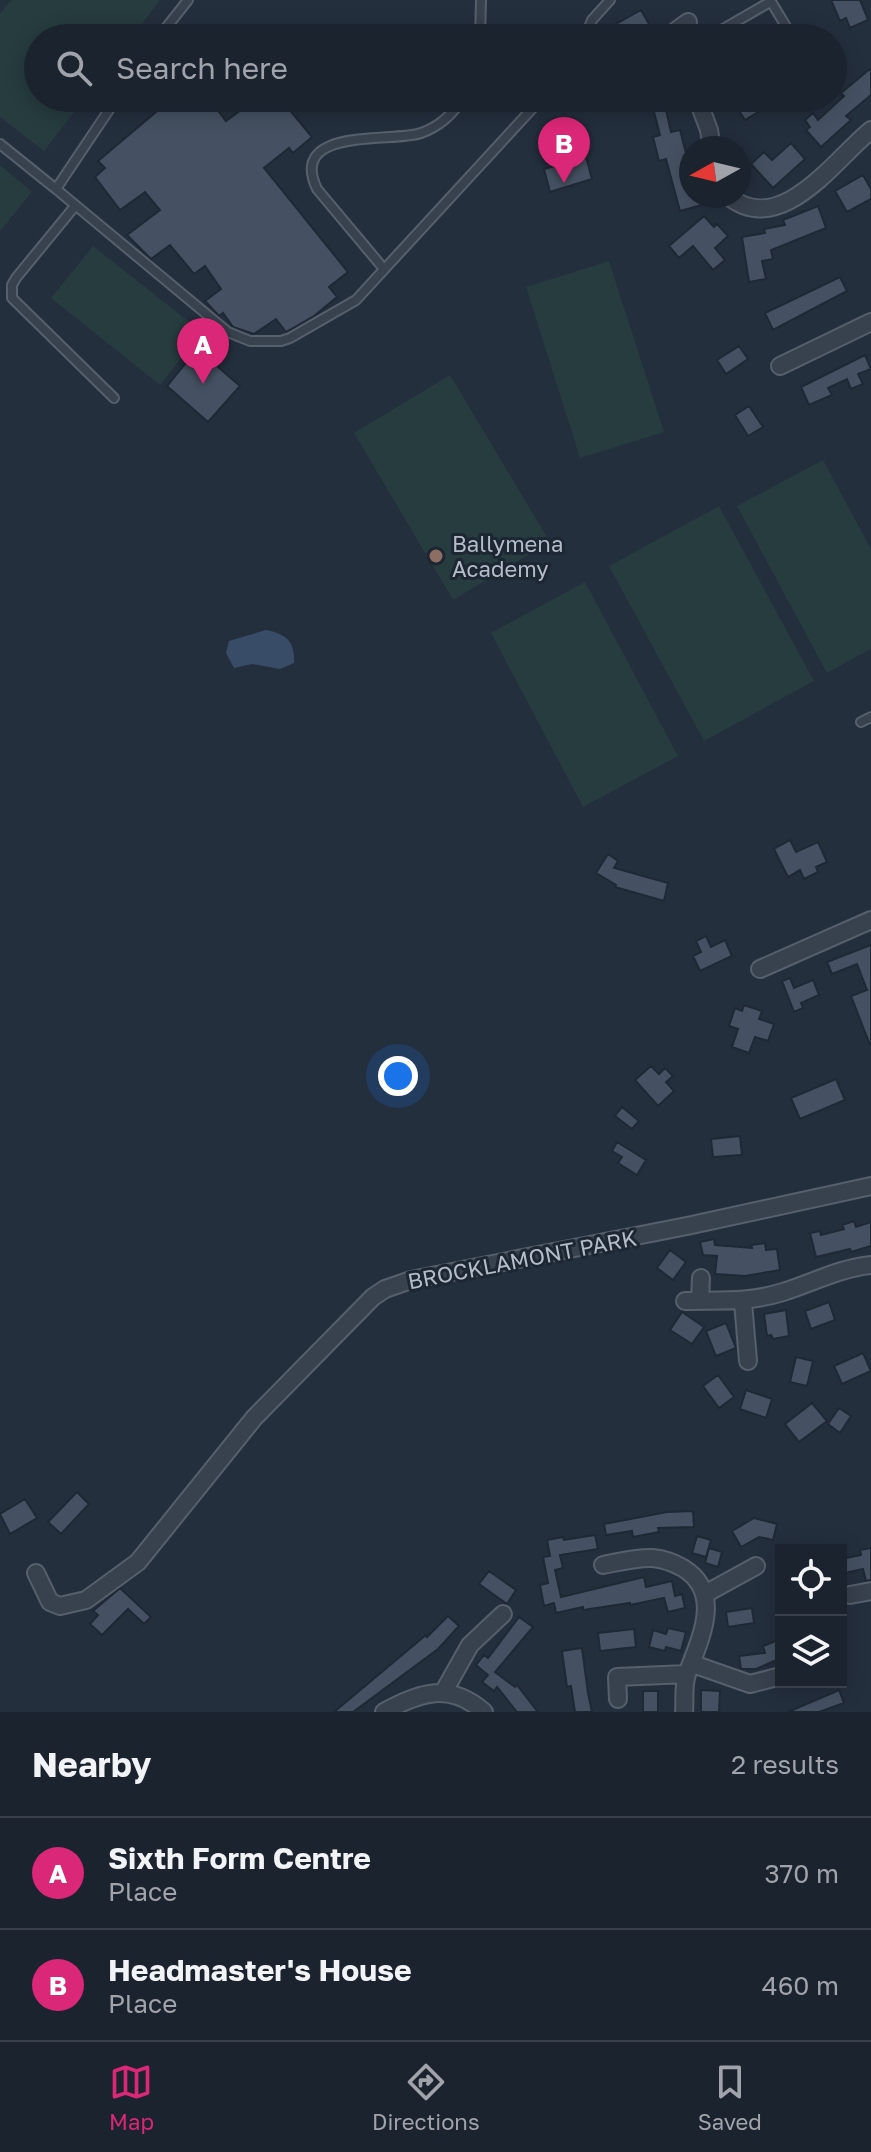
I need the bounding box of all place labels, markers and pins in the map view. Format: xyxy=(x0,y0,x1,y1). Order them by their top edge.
pin: B xyxy=(538,117,590,183)
pin: A xyxy=(177,318,229,384)
place label: Ballymena Academy xyxy=(452,530,563,582)
marker: Ballymena Academy xyxy=(427,547,445,565)

